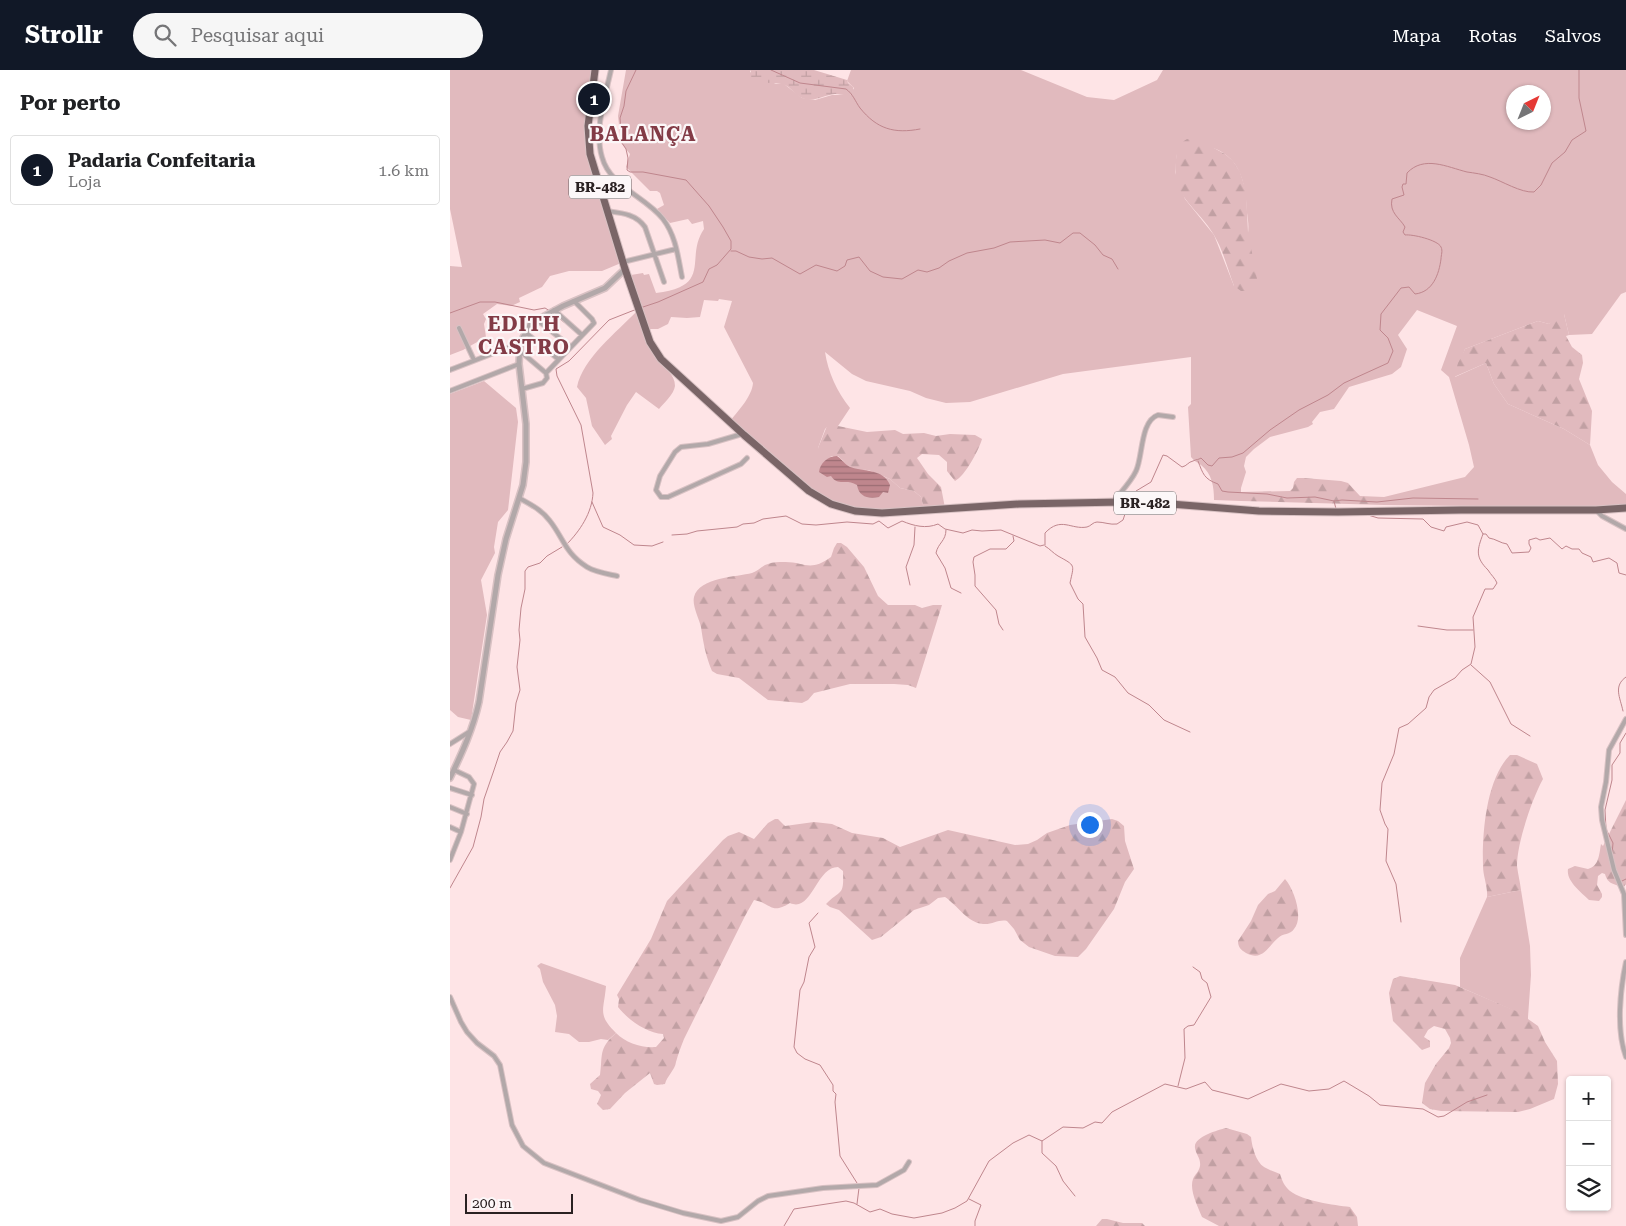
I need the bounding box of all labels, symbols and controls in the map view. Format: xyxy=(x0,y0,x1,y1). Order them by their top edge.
search box xyxy=(133,13,483,58)
text: Strollr xyxy=(25,21,103,49)
icon: search xyxy=(151,21,179,49)
text: Pesquisar aqui xyxy=(191,24,324,47)
text: Mapa xyxy=(1392,25,1440,46)
text: Rotas xyxy=(1468,25,1517,46)
text: Salvos xyxy=(1545,25,1601,46)
pin: 1 xyxy=(578,80,610,118)
north arrow xyxy=(1506,85,1551,130)
text: Por perto xyxy=(20,91,121,115)
district label: BALANÇA xyxy=(590,122,696,146)
text: Padaria Confeitaria xyxy=(68,149,255,172)
text: 1 xyxy=(33,161,41,180)
text: 1.6 km xyxy=(378,161,429,180)
text: Loja xyxy=(68,172,101,191)
road number: BR-482 xyxy=(569,175,631,198)
district label: EDITH CASTRO xyxy=(478,312,570,359)
road number: BR-482 xyxy=(1114,492,1176,514)
your location xyxy=(1077,812,1103,838)
map controls xyxy=(1566,1076,1611,1211)
button: + xyxy=(1566,1076,1611,1121)
button: − xyxy=(1566,1121,1611,1166)
button: layers xyxy=(1566,1166,1611,1211)
scale bar xyxy=(465,1191,572,1214)
text: 200 m xyxy=(472,1195,512,1211)

